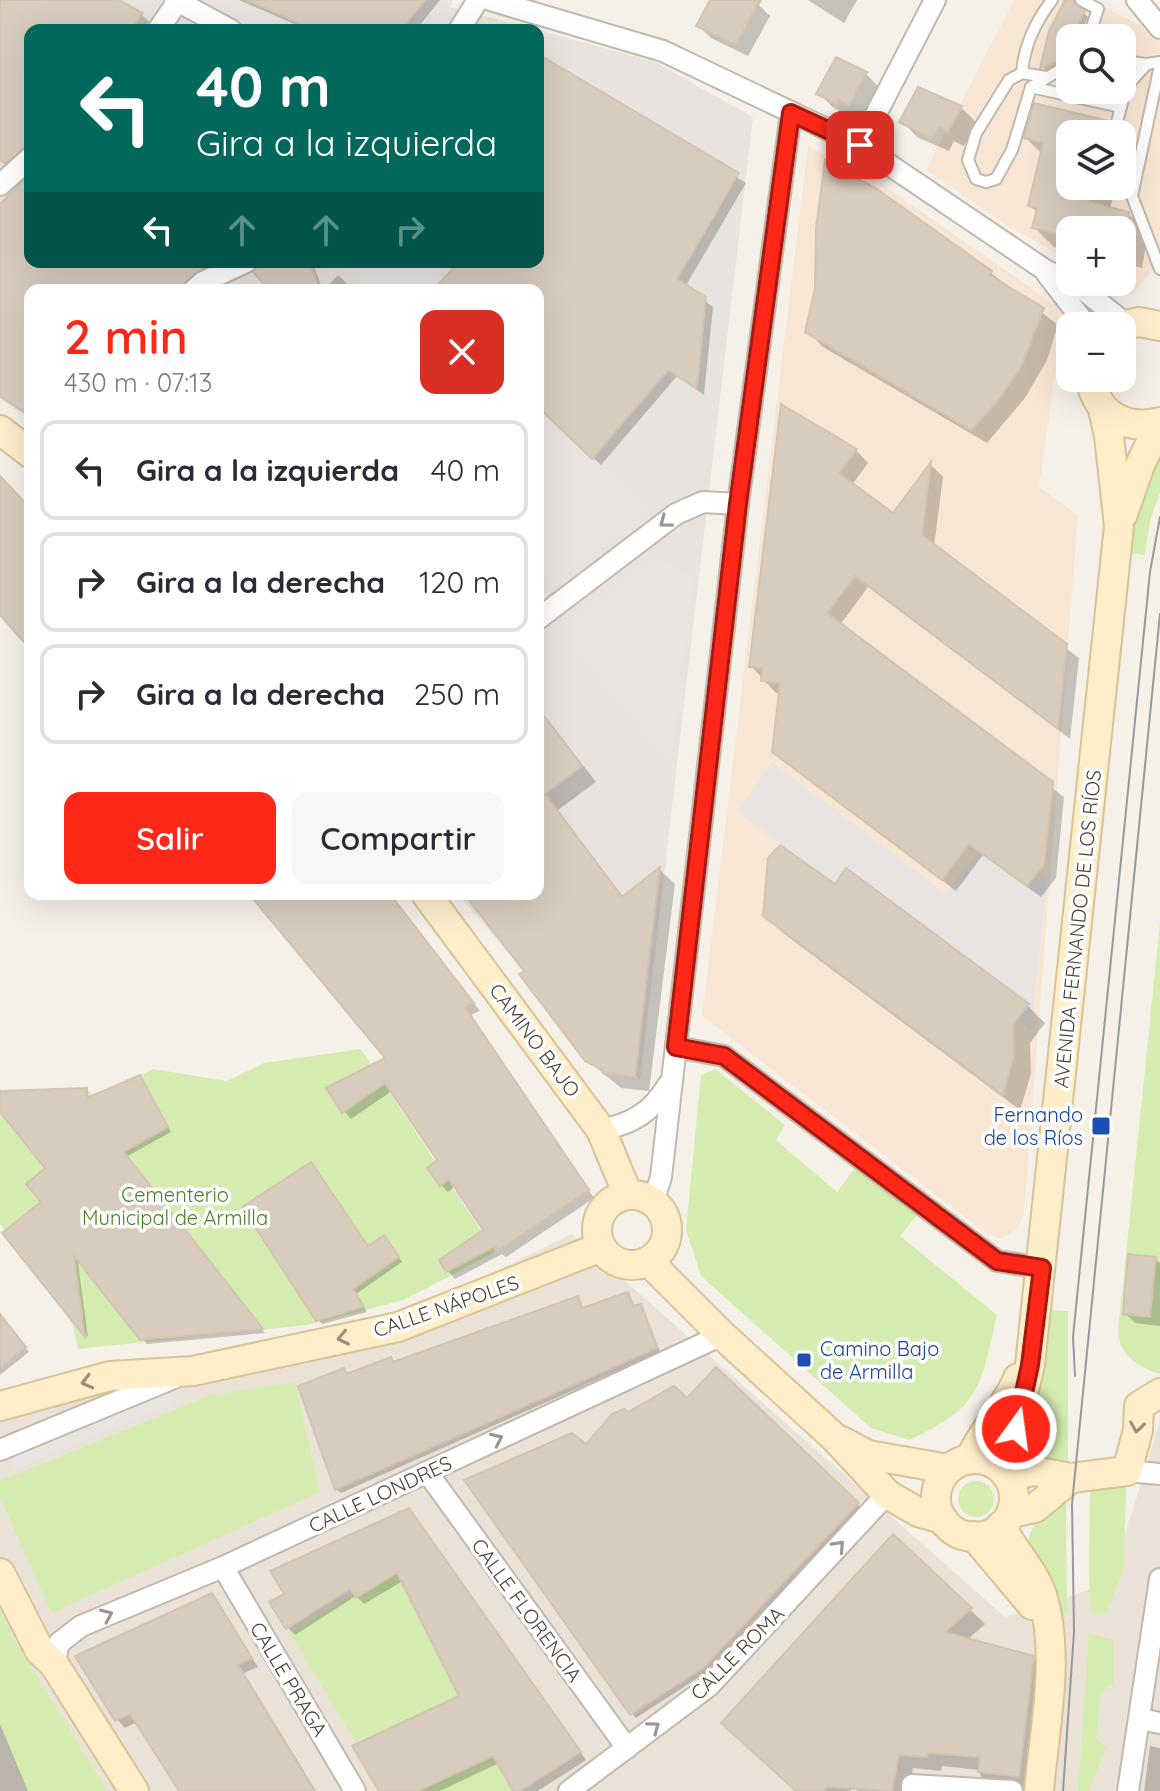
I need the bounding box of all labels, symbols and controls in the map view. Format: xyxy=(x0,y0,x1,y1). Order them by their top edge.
map controls xyxy=(1056,24,1136,392)
button: search xyxy=(1056,24,1136,104)
text: 40 m xyxy=(196,51,331,121)
icon: left xyxy=(64,56,168,160)
pin xyxy=(826,111,894,179)
text: Gira a la izquierda xyxy=(196,120,497,165)
button: layers xyxy=(1056,120,1136,200)
icon: arrive xyxy=(838,123,882,167)
icon: left xyxy=(136,208,180,252)
icon: ahead xyxy=(220,208,264,252)
icon: ahead xyxy=(304,208,348,252)
icon: right xyxy=(388,208,432,252)
button: + xyxy=(1056,216,1136,296)
text: 2 min xyxy=(64,306,188,366)
button: close xyxy=(420,310,504,394)
button: − xyxy=(1056,312,1136,392)
text: 430 m · 07:13 xyxy=(64,366,212,399)
icon: left xyxy=(68,448,112,492)
text: Gira a la izquierda xyxy=(136,451,399,489)
text: 40 m xyxy=(431,451,500,489)
one-way arrow xyxy=(660,512,674,526)
icon: right xyxy=(68,560,112,604)
text: Gira a la derecha xyxy=(136,563,385,601)
text: 120 m xyxy=(419,563,500,601)
icon: right xyxy=(68,672,112,716)
text: Gira a la derecha xyxy=(136,675,385,713)
text: 250 m xyxy=(414,675,500,713)
street label: AVENIDA FERNANDO DE LOS RÍOS xyxy=(1048,769,1106,1089)
button: Salir xyxy=(64,792,276,884)
button: Compartir xyxy=(292,792,504,884)
street label: CAMINO BAJO xyxy=(484,978,586,1102)
place label: Fernando de los Ríos xyxy=(984,1102,1083,1150)
marker: Fernando de los Ríos xyxy=(1090,1115,1112,1137)
park label: Cementerio Municipal de Armilla xyxy=(82,1182,268,1230)
street label: CALLE NÁPOLES xyxy=(370,1269,522,1343)
one-way arrow xyxy=(337,1329,350,1346)
place label: Camino Bajo de Armilla xyxy=(820,1336,939,1384)
marker: Camino Bajo de Armilla xyxy=(795,1351,813,1369)
one-way arrow xyxy=(81,1373,95,1390)
position arrow xyxy=(974,1387,1058,1471)
one-way arrow xyxy=(1129,1420,1146,1434)
one-way arrow xyxy=(489,1433,503,1449)
street label: CALLE LONDRES xyxy=(305,1450,455,1538)
street label: CALLE FLORENCIA xyxy=(466,1533,588,1687)
one-way arrow xyxy=(830,1540,844,1555)
street label: CALLE ROMA xyxy=(685,1601,789,1705)
one-way arrow xyxy=(99,1609,113,1625)
street label: CALLE PRAGA xyxy=(245,1617,333,1741)
one-way arrow xyxy=(645,1723,660,1737)

